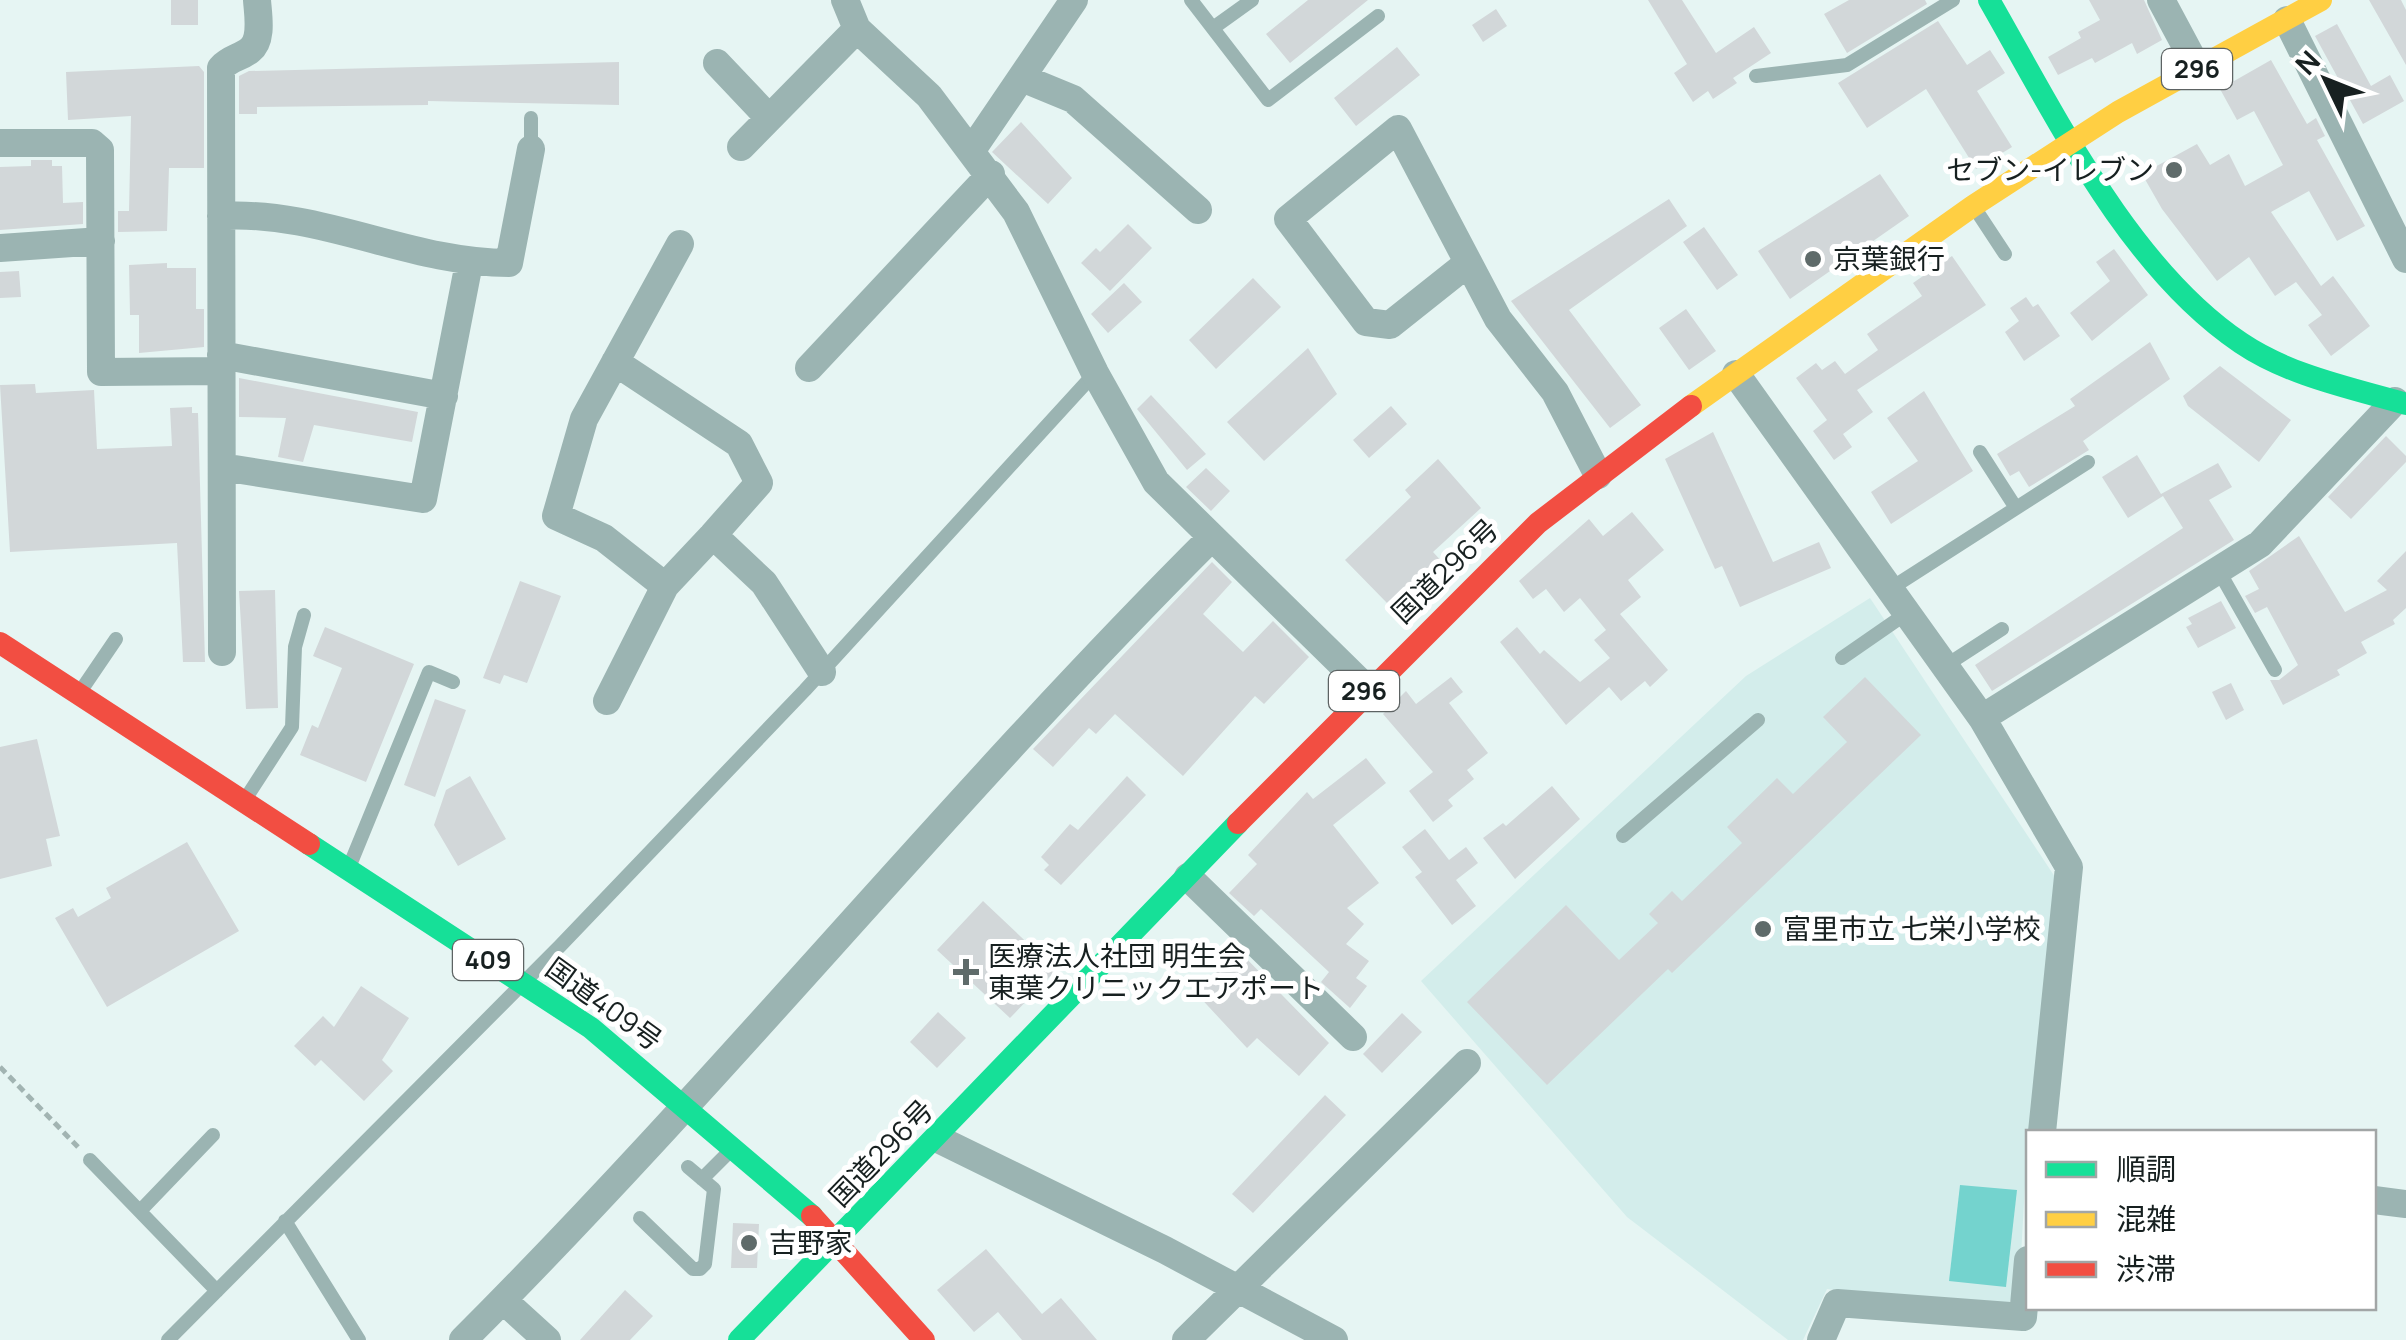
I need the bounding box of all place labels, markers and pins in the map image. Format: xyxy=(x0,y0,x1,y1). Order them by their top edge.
place label: セブン-イレブン xyxy=(1946,150,2154,188)
marker: セブン-イレブン xyxy=(2163,159,2185,181)
place label: 京葉銀行 xyxy=(1833,239,1945,277)
marker: 京葉銀行 xyxy=(1802,248,1824,270)
place label: 富里市立 七栄小学校 xyxy=(1783,909,2041,947)
marker: 富里市立 七栄小学校 xyxy=(1752,918,1774,940)
place label: 医療法人社団 明生会 東葉クリニックエアポート xyxy=(988,936,1324,1006)
marker: 医療法人社団 明生会 東葉クリニックエアポート xyxy=(953,959,979,985)
place label: 吉野家 xyxy=(769,1223,853,1261)
marker: 吉野家 xyxy=(738,1232,760,1254)

